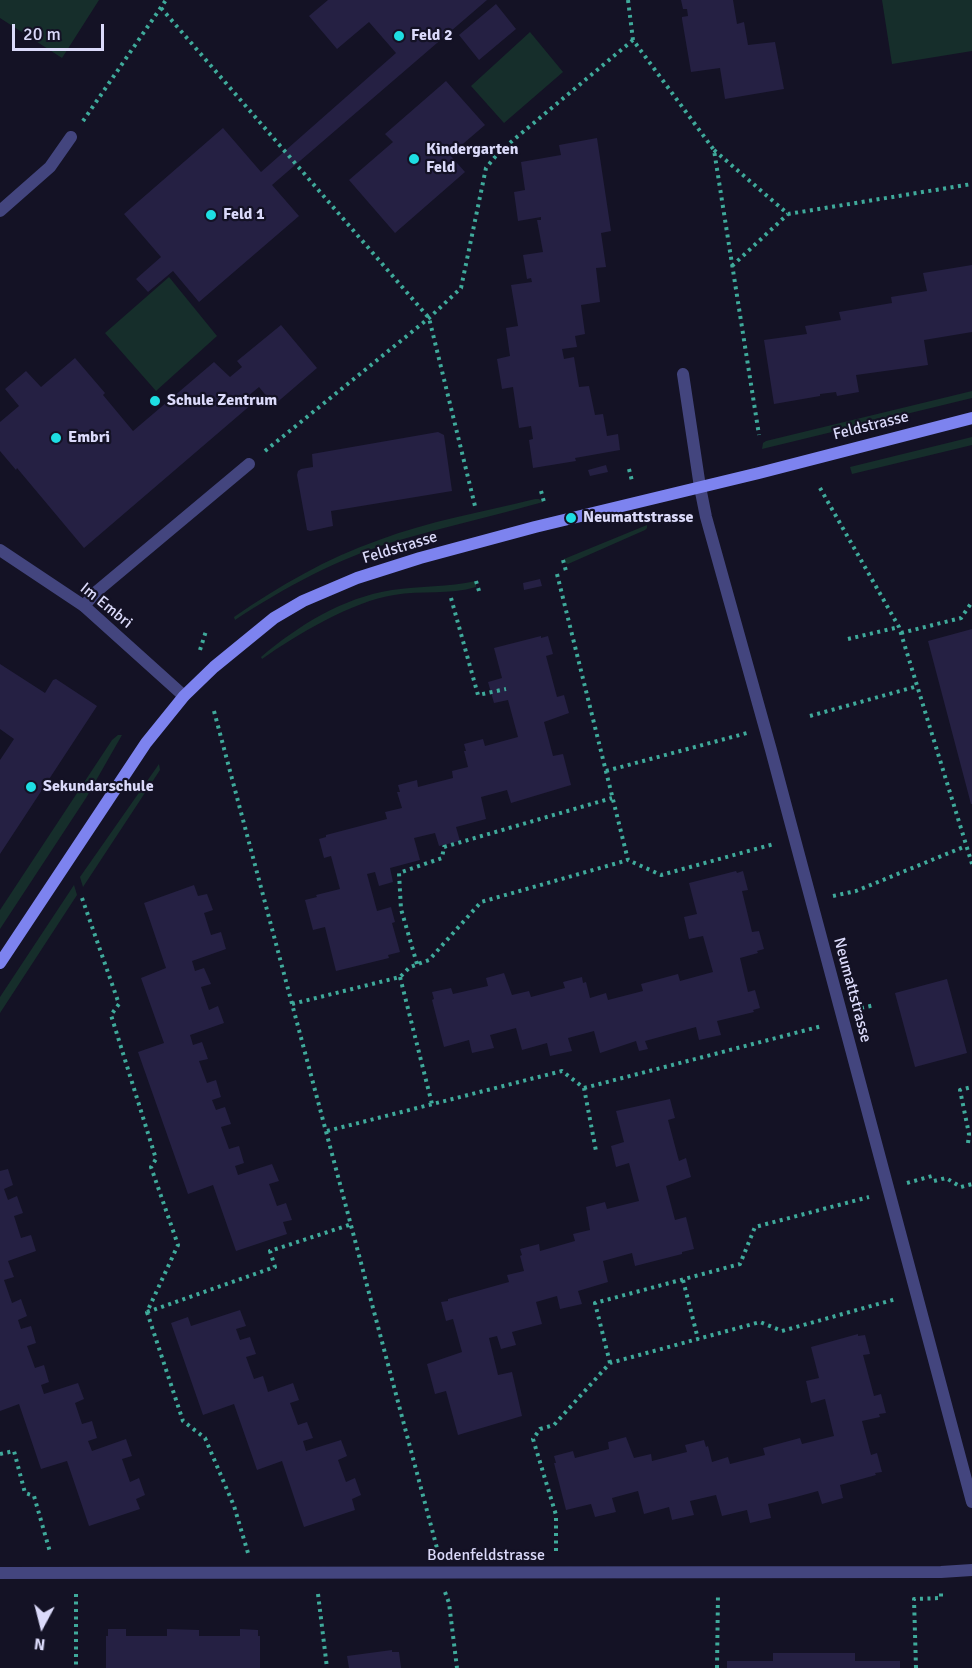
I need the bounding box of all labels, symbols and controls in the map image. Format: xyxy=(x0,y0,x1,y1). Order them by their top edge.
scale bar xyxy=(15,12,106,50)
text: 20 m xyxy=(23,23,61,45)
place label: Feld 2 xyxy=(411,26,453,46)
marker: Feld 2 xyxy=(392,29,406,43)
place label: Kindergarten Feld xyxy=(426,140,518,178)
marker: Kindergarten Feld xyxy=(407,152,421,166)
place label: Feld 1 xyxy=(223,205,265,225)
marker: Feld 1 xyxy=(204,208,218,222)
place label: Schule Zentrum xyxy=(167,391,277,411)
marker: Schule Zentrum xyxy=(148,394,162,408)
street label: Feldstrasse xyxy=(831,407,911,445)
place label: Embri xyxy=(68,428,110,448)
marker: Embri xyxy=(49,431,63,445)
place label: Neumattstrasse xyxy=(583,508,693,528)
marker: Neumattstrasse xyxy=(564,511,578,525)
street label: Feldstrasse xyxy=(360,527,440,569)
street label: Im Embri xyxy=(76,579,136,633)
place label: Sekundarschule xyxy=(43,777,154,797)
marker: Sekundarschule xyxy=(24,780,38,794)
street label: Neumattstrasse xyxy=(829,935,875,1045)
street label: Bodenfeldstrasse xyxy=(427,1546,545,1566)
north arrow xyxy=(12,1596,72,1656)
text: N xyxy=(33,1633,47,1654)

